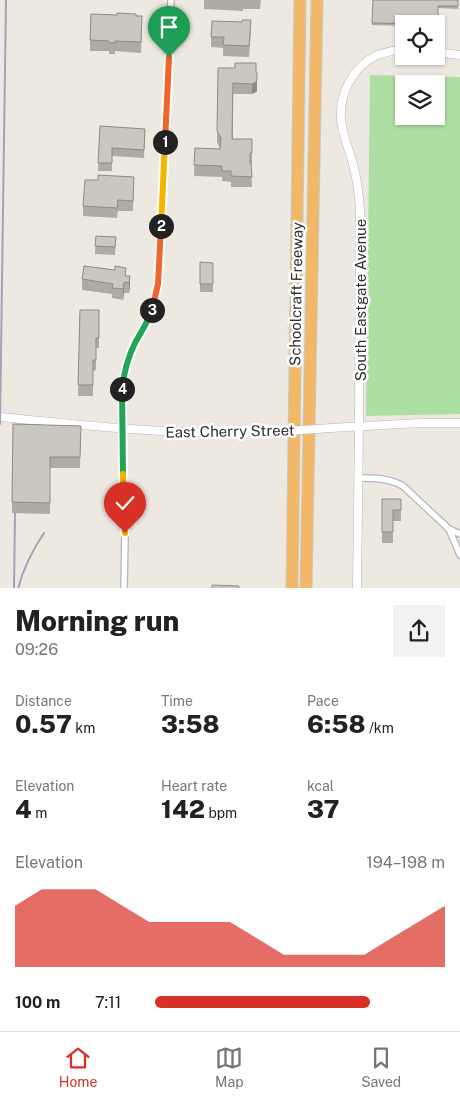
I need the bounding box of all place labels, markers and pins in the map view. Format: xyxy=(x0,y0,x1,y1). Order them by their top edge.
pin xyxy=(148,6,190,57)
pin: 1 xyxy=(152,130,178,154)
pin: 2 xyxy=(148,214,174,238)
pin: 3 xyxy=(140,298,164,322)
pin: 4 xyxy=(110,376,134,402)
pin xyxy=(104,482,146,533)

